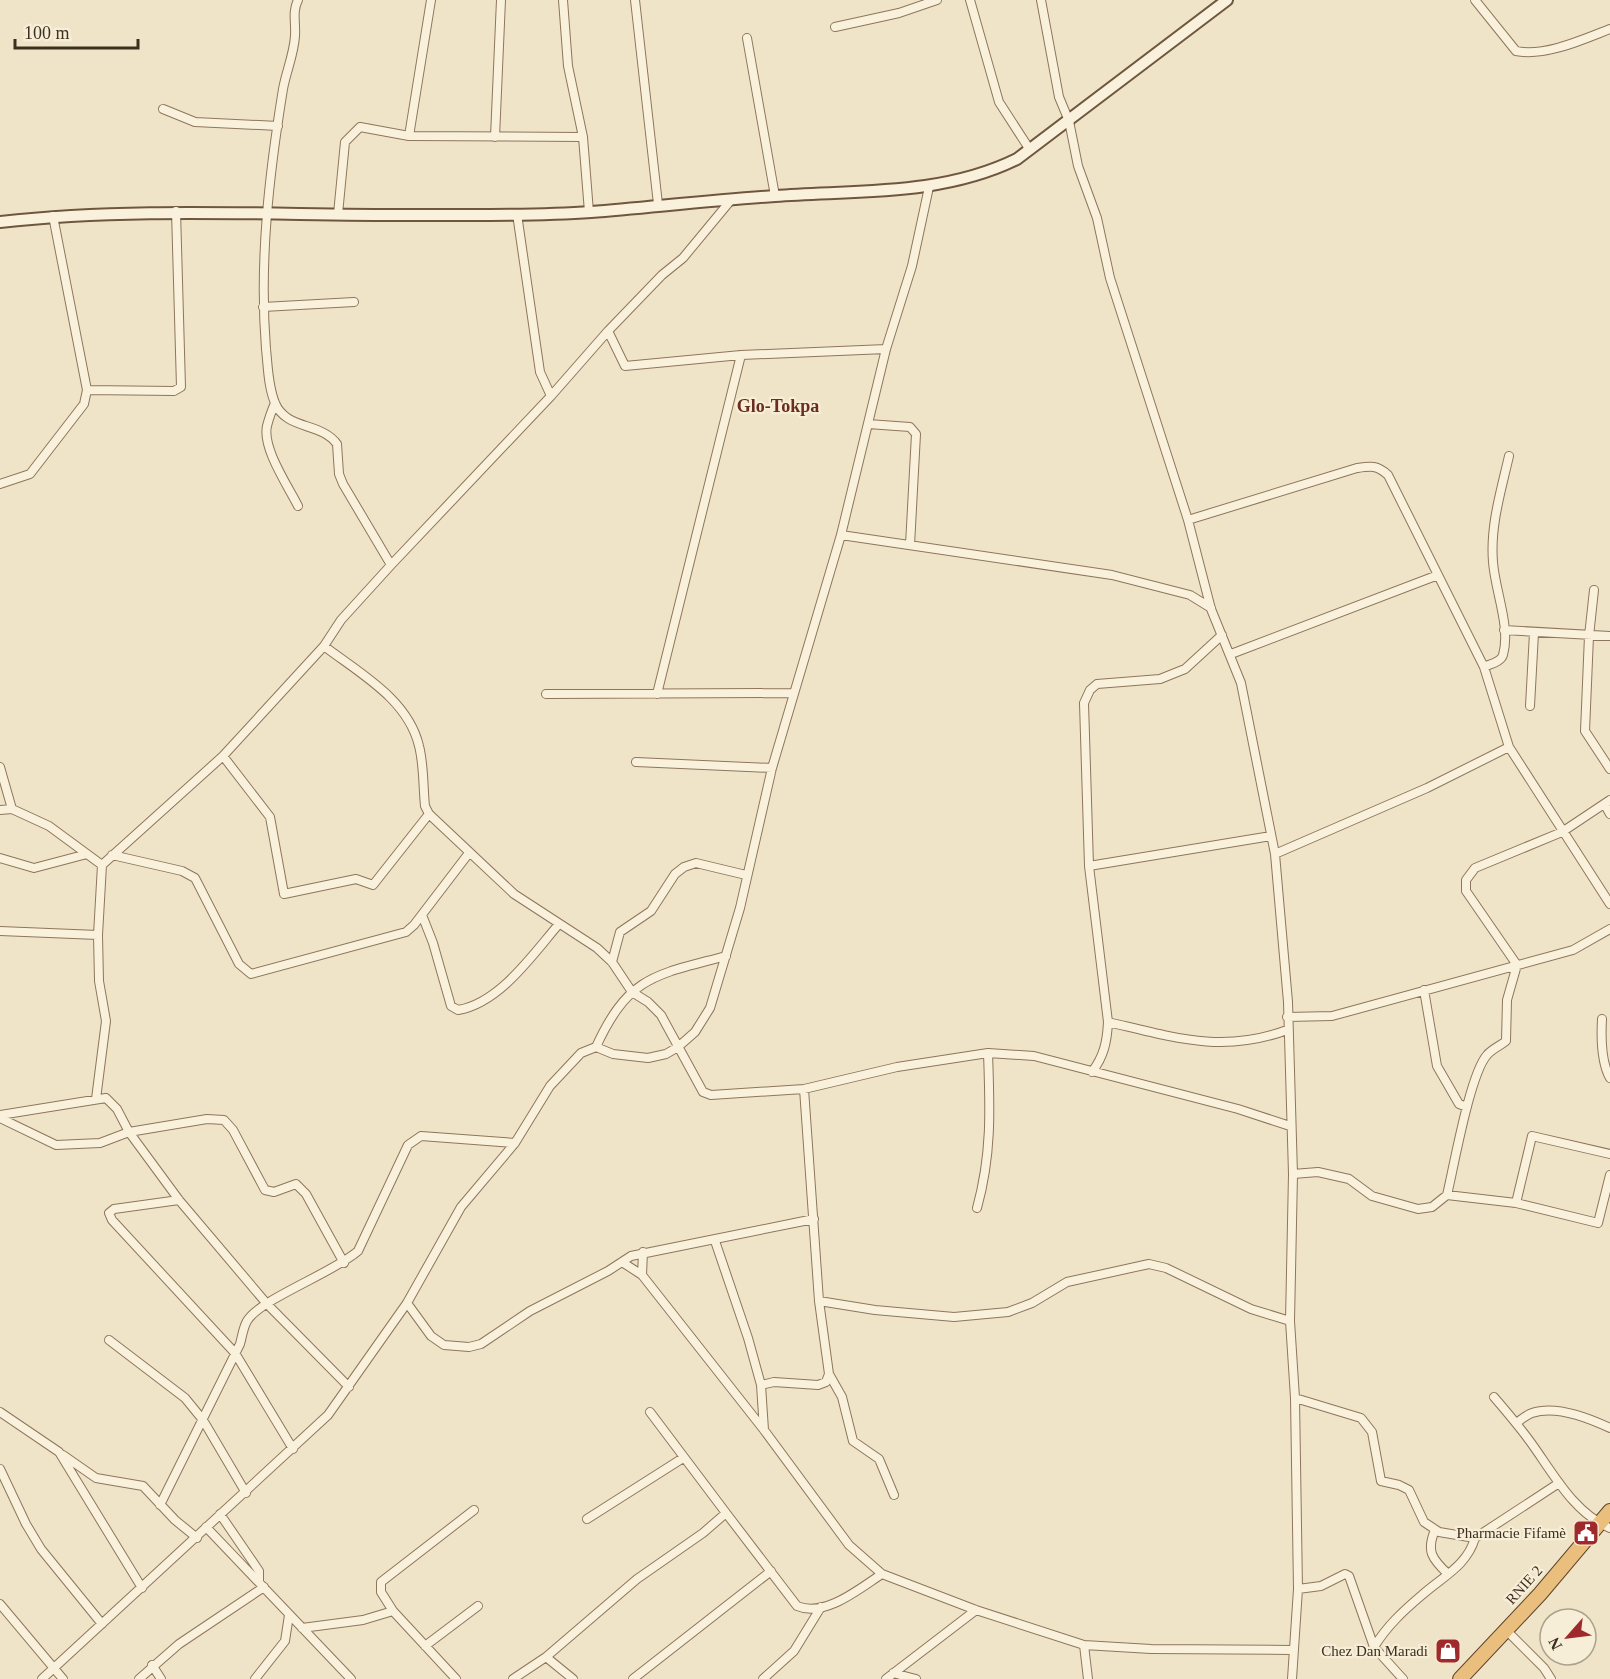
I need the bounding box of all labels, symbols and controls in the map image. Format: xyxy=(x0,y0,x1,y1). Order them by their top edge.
scale bar xyxy=(15,12,138,50)
text: 100 m xyxy=(24,23,70,43)
district label: Glo-Tokpa xyxy=(737,396,819,416)
public building icon: Pharmacie Fifamè xyxy=(1571,1518,1601,1548)
place label: Pharmacie Fifamè xyxy=(1456,1525,1566,1541)
street label: RNIE 2 xyxy=(1503,1562,1545,1608)
north arrow xyxy=(1538,1607,1598,1667)
text: N xyxy=(1545,1634,1565,1653)
shop icon: Chez Dan Maradi xyxy=(1433,1636,1463,1666)
place label: Chez Dan Maradi xyxy=(1321,1643,1428,1659)

